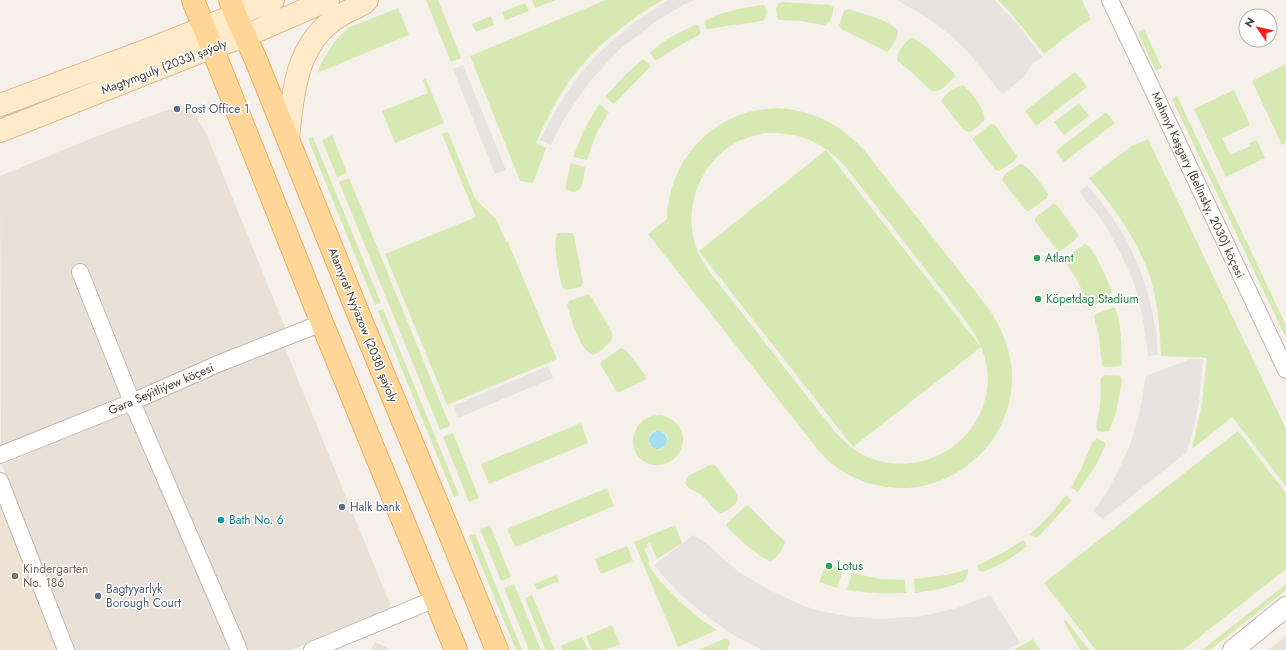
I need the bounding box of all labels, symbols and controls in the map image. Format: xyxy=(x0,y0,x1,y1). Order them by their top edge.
north arrow xyxy=(1238,8,1278,48)
text: N xyxy=(1241,14,1259,31)
street label: Magtymguly (2033) şaýoly xyxy=(99,34,230,99)
street label: Mahmyt Kaşgary (Belinsky, 2030) köçesi xyxy=(1147,89,1249,281)
place label: Post Office 1 xyxy=(185,100,249,118)
marker: Post Office 1 xyxy=(172,104,182,114)
street label: Atamyrat Nyýazow (2038) şaýoly xyxy=(324,245,403,406)
place label: Atlant xyxy=(1045,249,1074,267)
marker: Atlant xyxy=(1032,253,1042,263)
place label: Köpetdag Stadium xyxy=(1046,290,1139,308)
marker: Köpetdag Stadium xyxy=(1033,294,1043,304)
street label: Gara Seýitliýew köçesi xyxy=(106,359,216,419)
place label: Halk bank xyxy=(350,498,401,516)
marker: Halk bank xyxy=(337,502,347,512)
place label: Bath No. 6 xyxy=(229,511,284,529)
marker: Bath No. 6 xyxy=(216,515,226,525)
place label: Lotus xyxy=(837,557,863,575)
place label: Kindergarten No. 186 xyxy=(23,560,88,592)
marker: Lotus xyxy=(824,561,834,571)
marker: Kindergarten No. 186 xyxy=(10,571,20,581)
place label: Bagtyyarlyk Borough Court xyxy=(106,580,181,612)
marker: Bagtyyarlyk Borough Court xyxy=(93,591,103,601)

